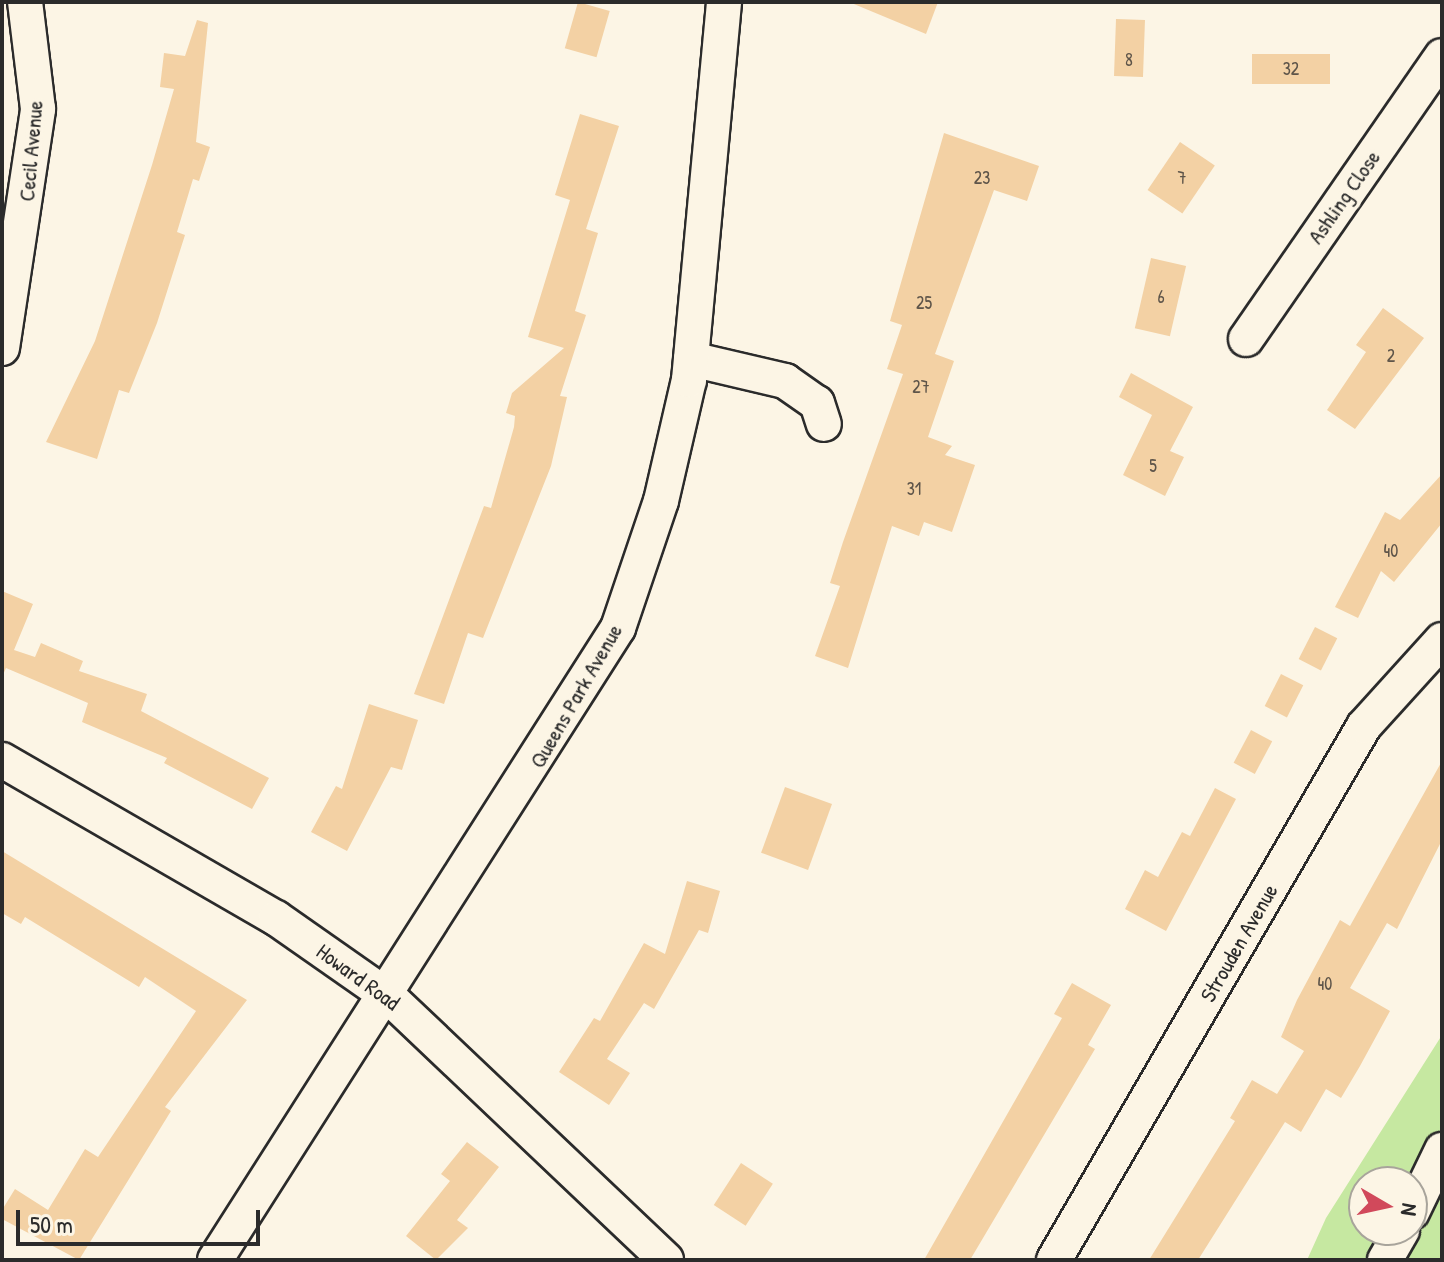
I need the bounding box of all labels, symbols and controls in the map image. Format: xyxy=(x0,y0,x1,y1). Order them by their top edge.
house number: 8 xyxy=(1125,49,1133,71)
house number: 32 xyxy=(1283,58,1299,80)
street label: Cecil Avenue xyxy=(13,100,49,202)
street label: Ashling Close xyxy=(1302,145,1386,249)
house number: 23 xyxy=(974,167,990,189)
house number: 7 xyxy=(1178,167,1186,189)
house number: 6 xyxy=(1157,286,1165,308)
house number: 25 xyxy=(916,292,932,314)
house number: 2 xyxy=(1387,345,1395,367)
house number: 27 xyxy=(912,376,930,398)
house number: 5 xyxy=(1149,455,1157,477)
house number: 31 xyxy=(907,478,921,500)
house number: 40 xyxy=(1384,540,1398,562)
street label: Queens Park Avenue xyxy=(524,619,628,773)
street label: Strouden Avenue xyxy=(1195,879,1283,1007)
street label: Howard Road xyxy=(311,938,405,1016)
house number: 40 xyxy=(1318,973,1332,995)
north arrow xyxy=(1348,1166,1428,1246)
scale bar xyxy=(20,1194,264,1244)
text: N xyxy=(1394,1201,1425,1218)
text: 50 m xyxy=(30,1208,73,1240)

